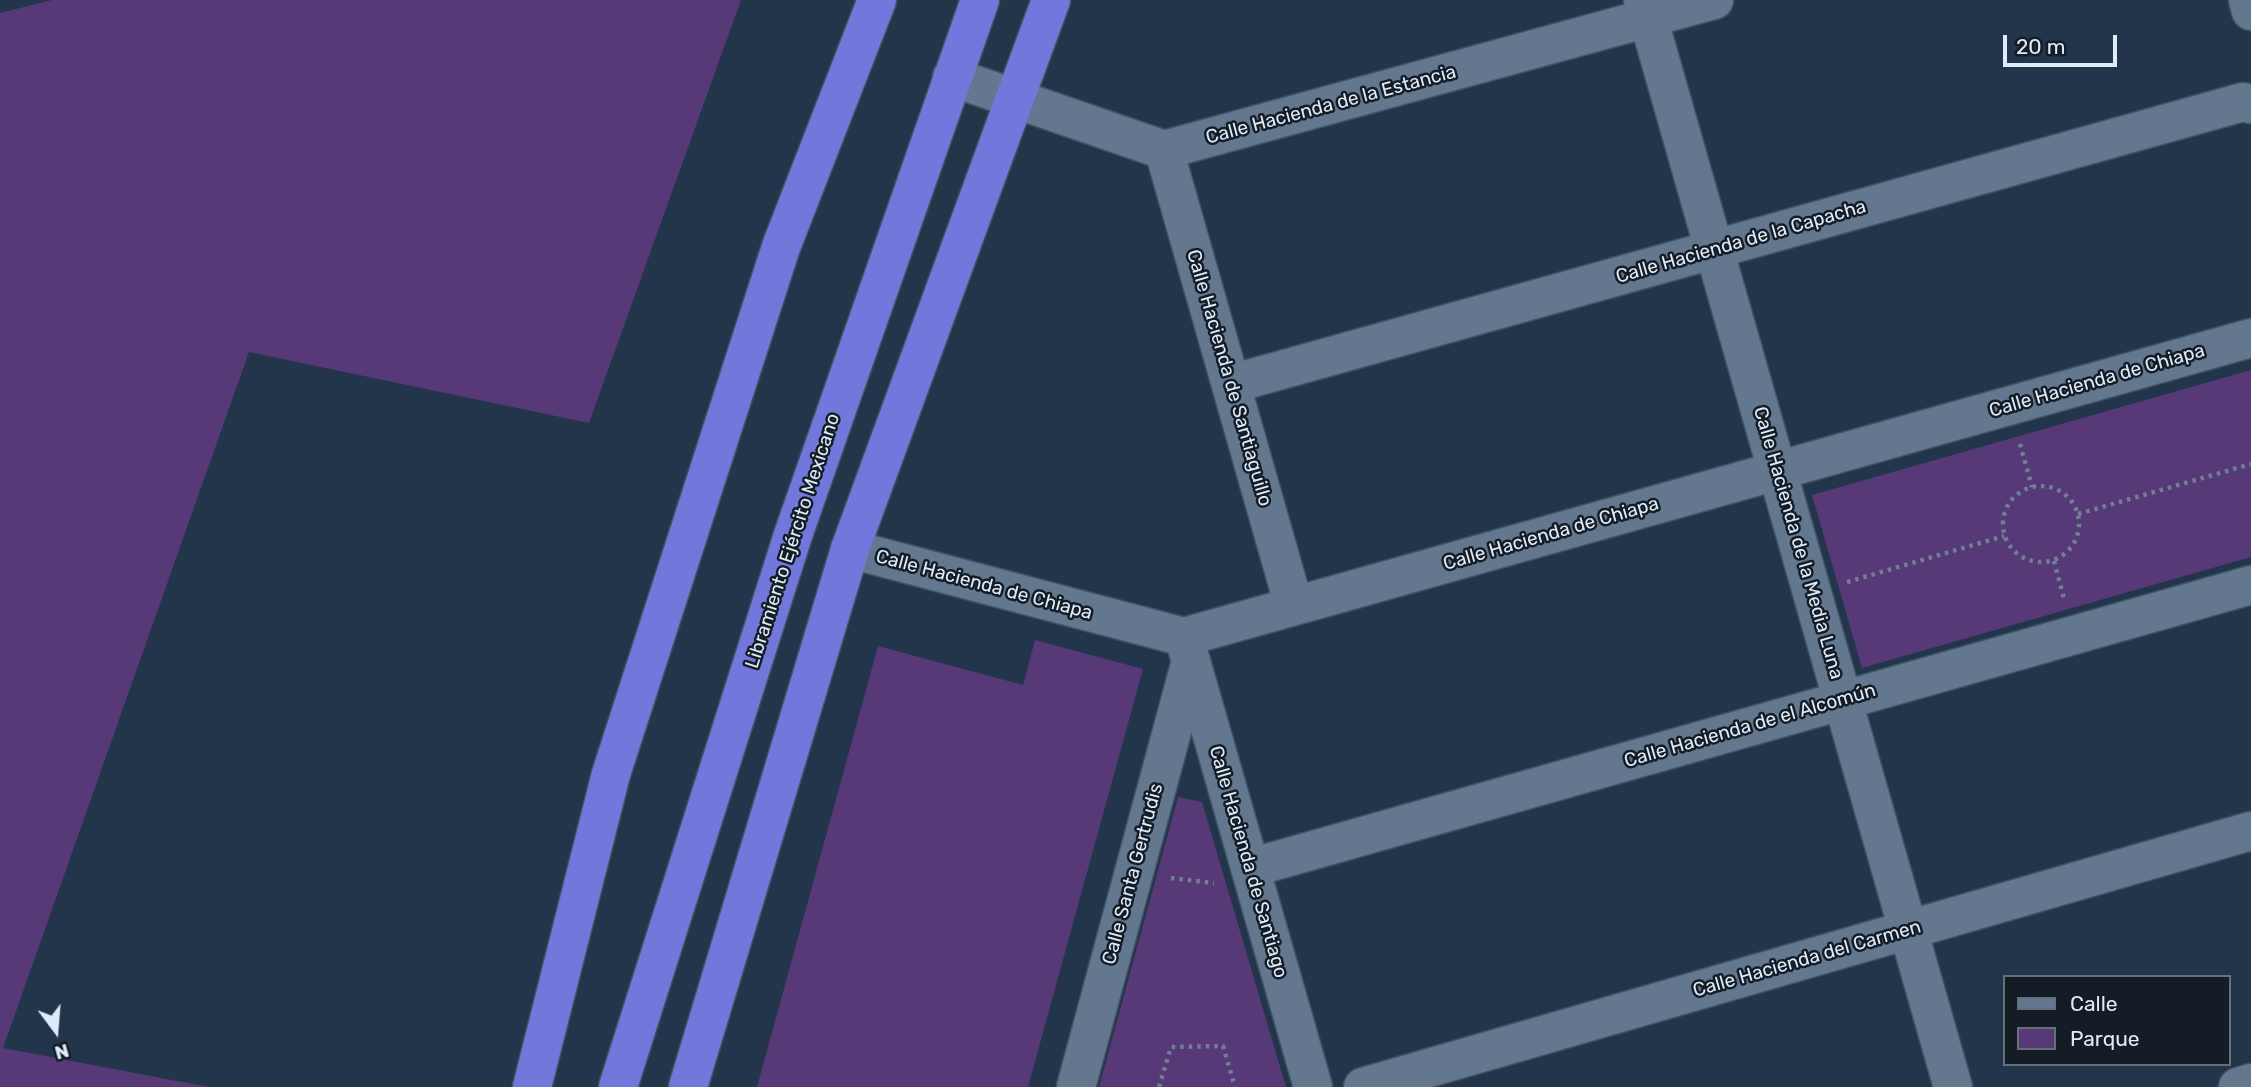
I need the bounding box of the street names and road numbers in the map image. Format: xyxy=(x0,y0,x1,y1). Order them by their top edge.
street label: Calle Hacienda de la Estancia xyxy=(1203,61,1459,149)
street label: Calle Hacienda de la Capacha xyxy=(1613,195,1869,289)
street label: Calle Hacienda de Santiaguillo xyxy=(1181,247,1277,509)
street label: Calle Hacienda de Chiapa xyxy=(1987,339,2207,423)
street label: Calle Hacienda de la Media Luna xyxy=(1748,404,1848,682)
street label: Libramiento Ejército Mexicano xyxy=(741,411,845,671)
street label: Calle Hacienda de Chiapa xyxy=(1441,492,1661,576)
street label: Calle Hacienda de Chiapa xyxy=(873,545,1095,625)
street label: Calle Hacienda de el Alcomún xyxy=(1622,679,1878,773)
street label: Calle Hacienda de Santiago xyxy=(1204,743,1292,981)
street label: Calle Santa Gertrudis xyxy=(1098,781,1168,967)
street label: Calle Hacienda del Carmen xyxy=(1690,916,1924,1002)

